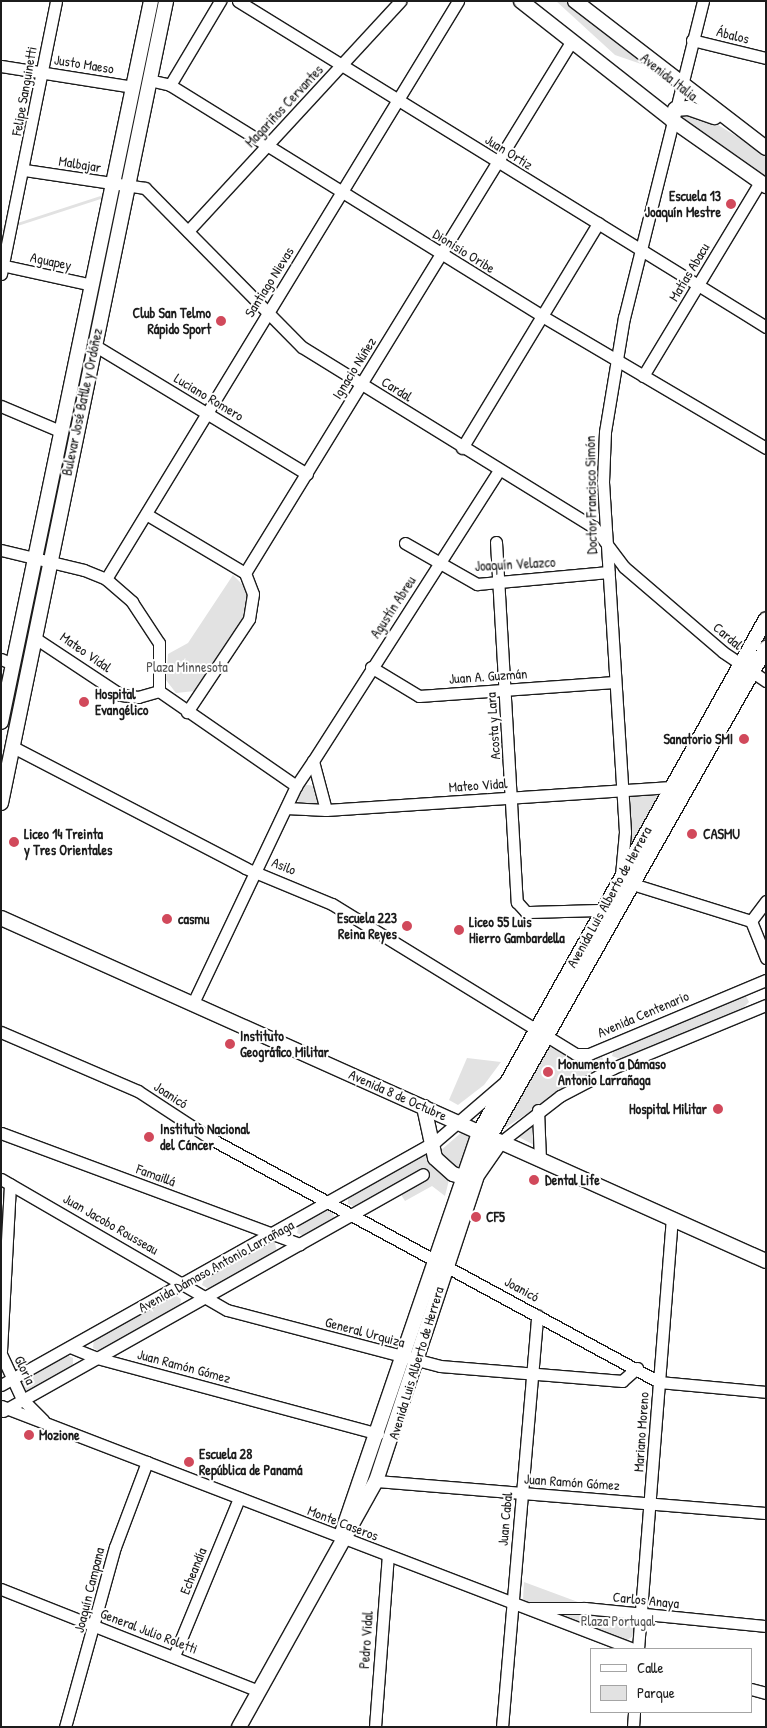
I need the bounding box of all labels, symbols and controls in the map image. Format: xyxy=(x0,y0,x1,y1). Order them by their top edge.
street label: Ábalos xyxy=(715,23,751,47)
street label: Felipe Sanguinetti xyxy=(8,45,40,137)
street label: Avenida Italia xyxy=(637,50,701,104)
street label: Justo Maeso xyxy=(53,51,115,77)
street label: Magariños Cervantes xyxy=(242,61,326,151)
street label: Juan Ortiz xyxy=(482,131,536,173)
street label: Malbajar xyxy=(57,152,103,176)
place label: Escuela 13 Joaquín Mestre xyxy=(645,188,721,220)
marker: Escuela 13 Joaquín Mestre xyxy=(725,198,737,210)
street label: Dionisio Oribe xyxy=(430,225,498,277)
street label: Matías Abacu xyxy=(665,240,713,304)
street label: Santiago Nievas xyxy=(241,244,297,320)
street label: Aguapey xyxy=(29,248,73,274)
place label: Club San Telmo Rápido Sport xyxy=(133,305,211,338)
marker: Club San Telmo Rápido Sport xyxy=(215,315,227,327)
street label: Bulevar José Batlle y Ordóñez xyxy=(58,327,106,477)
street label: Ignacio Núñez xyxy=(328,334,380,402)
street label: Luciano Romero xyxy=(171,370,247,424)
street label: Cardal xyxy=(378,373,416,405)
street label: Doctor Francisco Simón xyxy=(582,436,600,554)
street label: Joaquín Velazco xyxy=(474,553,556,575)
street label: Agustín Abreu xyxy=(367,573,419,641)
street label: Cardal xyxy=(710,619,746,653)
street label: Mateo Vidal xyxy=(57,628,115,676)
park label: Plaza Minnesota xyxy=(146,659,228,675)
street label: Juan A. Guzmán xyxy=(448,665,528,687)
place label: Hospital Evangélico xyxy=(95,686,148,719)
street label: Acosta y Lara xyxy=(482,692,504,760)
marker: Hospital Evangélico xyxy=(77,695,91,709)
place label: Sanatorio SMI xyxy=(663,731,733,747)
marker: Sanatorio SMI xyxy=(737,732,751,746)
street label: Mateo Vidal xyxy=(448,775,508,795)
street label: Avenida Luis Alberto de Herrera xyxy=(563,824,655,970)
place label: Liceo 14 Treinta y Tres Orientales xyxy=(24,826,112,859)
place label: CASMU xyxy=(703,826,740,842)
marker: CASMU xyxy=(685,827,699,841)
marker: Liceo 14 Treinta y Tres Orientales xyxy=(8,836,20,848)
street label: Asilo xyxy=(269,854,299,878)
place label: Escuela 223 Reina Reyes xyxy=(337,910,397,942)
place label: casmu xyxy=(178,911,209,927)
marker: casmu xyxy=(160,912,174,926)
place label: Liceo 55 Luis Hierro Gambardella xyxy=(469,914,565,946)
marker: Escuela 223 Reina Reyes xyxy=(401,920,413,932)
marker: Liceo 55 Luis Hierro Gambardella xyxy=(453,924,465,936)
street label: Avenida Centenario xyxy=(595,987,691,1041)
place label: Instituto Geográfico Militar xyxy=(240,1028,329,1060)
marker: Instituto Geográfico Militar xyxy=(224,1038,236,1050)
place label: Monumento a Dámaso Antonio Larrañaga xyxy=(558,1056,666,1088)
street label: Avenida 8 de Octubre xyxy=(346,1066,450,1124)
marker: Monumento a Dámaso Antonio Larrañaga xyxy=(542,1066,554,1078)
street label: Joanicó xyxy=(151,1078,191,1112)
place label: Hospital Militar xyxy=(629,1101,707,1117)
marker: Hospital Militar xyxy=(711,1102,725,1116)
place label: Instituto Nacional del Cáncer xyxy=(160,1121,250,1154)
marker: Instituto Nacional del Cáncer xyxy=(142,1130,156,1144)
street label: Famaillá xyxy=(134,1160,178,1190)
place label: Dental Life xyxy=(545,1172,600,1188)
marker: Dental Life xyxy=(527,1173,541,1187)
street label: Juan Jacobo Rousseau xyxy=(60,1190,162,1258)
place label: CF5 xyxy=(486,1209,505,1225)
marker: CF5 xyxy=(470,1211,482,1223)
street label: Avenida Dámaso Antonio Larrañaga xyxy=(135,1216,297,1316)
street label: Joanicó xyxy=(502,1273,542,1305)
street label: Avenida Luis Alberto de Herrera xyxy=(385,1285,447,1441)
street label: General Urquiza xyxy=(323,1313,407,1351)
street label: Juan Ramón Gómez xyxy=(136,1345,232,1387)
street label: Gloria xyxy=(11,1353,39,1387)
street label: Mariano Moreno xyxy=(630,1392,652,1472)
place label: Mozione xyxy=(39,1427,80,1443)
marker: Mozione xyxy=(23,1429,35,1441)
place label: Escuela 28 República de Panamá xyxy=(199,1446,303,1478)
marker: Escuela 28 República de Panamá xyxy=(183,1456,195,1468)
street label: Juan Ramón Gómez xyxy=(524,1470,620,1494)
street label: Juan Cabal xyxy=(494,1491,516,1547)
street label: Monte Caseros xyxy=(305,1502,381,1544)
street label: Echeandía xyxy=(176,1545,210,1597)
street label: Joaquín Campana xyxy=(70,1546,108,1634)
street label: Carlos Anaya xyxy=(612,1588,680,1612)
street label: General Julio Roletti xyxy=(98,1605,200,1657)
street label: Pedro Vidal xyxy=(356,1611,376,1669)
park label: Plaza Portugal xyxy=(581,1613,655,1629)
legend xyxy=(590,1648,752,1713)
text: Calle xyxy=(637,1657,664,1678)
text: Parque xyxy=(637,1682,675,1703)

